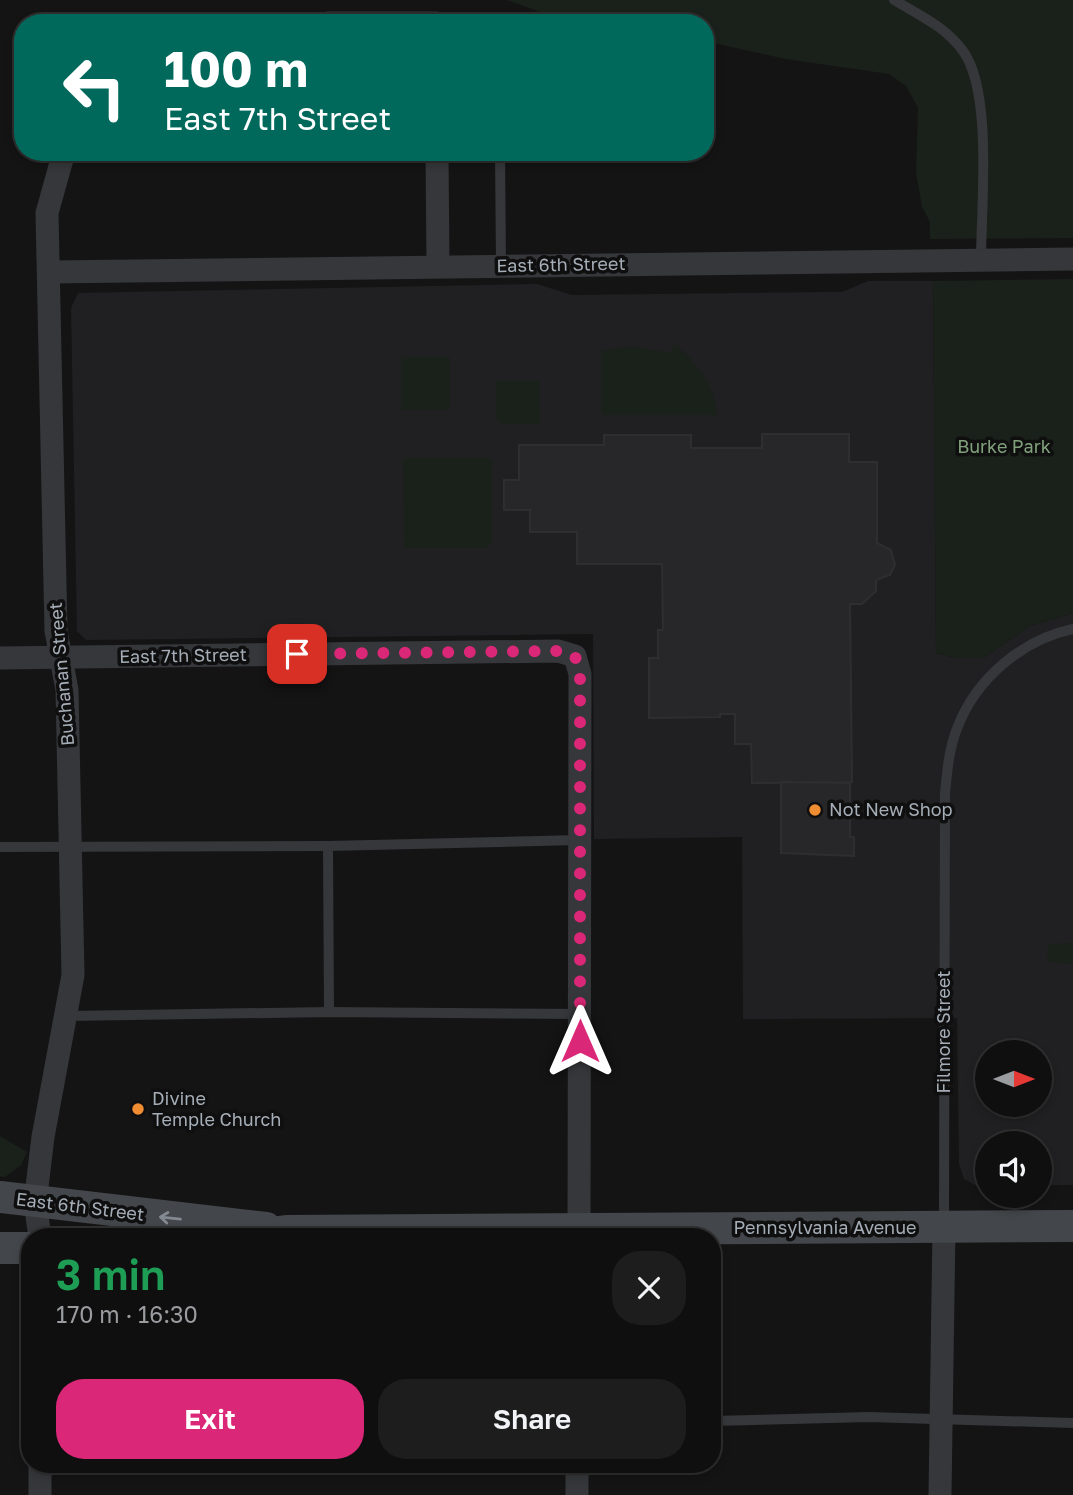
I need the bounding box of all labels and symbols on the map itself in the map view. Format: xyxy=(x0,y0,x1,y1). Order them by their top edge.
street label: East 6th Street xyxy=(496,252,626,276)
park label: Burke Park xyxy=(957,435,1051,457)
street label: Buchanan Street xyxy=(44,601,78,747)
pin xyxy=(267,624,327,684)
street label: East 7th Street xyxy=(119,643,247,667)
place label: Not New Shop xyxy=(829,798,953,820)
marker: Not New Shop xyxy=(807,802,823,818)
street label: Filmore Street xyxy=(932,970,954,1094)
position arrow xyxy=(543,1004,617,1078)
north arrow xyxy=(975,1040,1052,1116)
place label: Divine Temple Church xyxy=(152,1087,281,1130)
marker: Divine Temple Church xyxy=(130,1101,146,1117)
street label: East 6th Street xyxy=(15,1187,146,1225)
one-way arrow xyxy=(159,1211,181,1224)
street label: Pennsylvania Avenue xyxy=(733,1216,917,1238)

